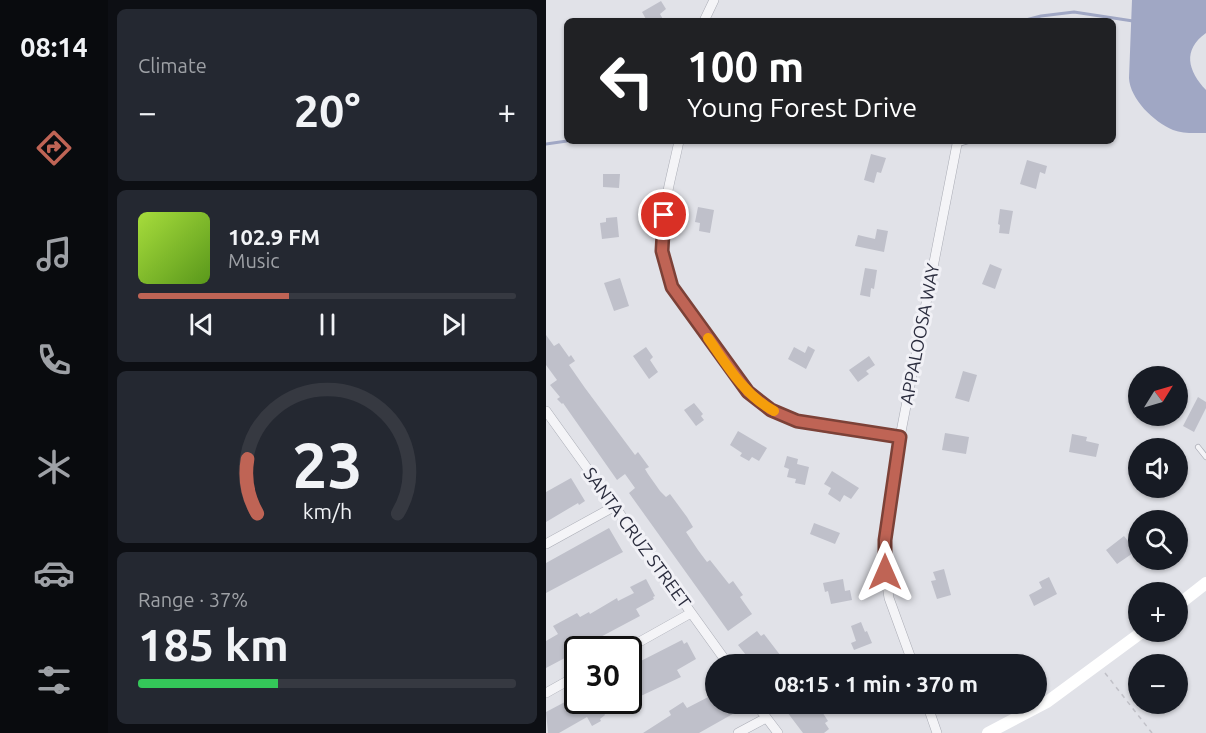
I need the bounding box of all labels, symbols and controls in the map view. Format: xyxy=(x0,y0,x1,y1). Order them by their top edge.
text: 08:14 xyxy=(20,32,88,62)
icon: left xyxy=(588,42,666,120)
text: 100 m xyxy=(687,43,804,90)
text: Climate xyxy=(138,54,207,77)
text: 20° xyxy=(294,85,360,136)
text: Young Forest Drive xyxy=(687,92,917,122)
text: − xyxy=(138,93,157,130)
text: + xyxy=(497,93,516,130)
icon: directions xyxy=(33,127,75,169)
pin xyxy=(638,189,689,240)
icon: arrive xyxy=(647,198,680,231)
text: 102.9 FM xyxy=(228,224,320,249)
icon: music xyxy=(33,233,75,275)
text: Music xyxy=(228,249,280,272)
street label: APPALOOSA WAY xyxy=(896,261,943,406)
icon: previous xyxy=(185,308,218,341)
icon: pause xyxy=(311,308,344,341)
icon: next xyxy=(437,308,470,341)
icon: phone xyxy=(33,339,75,381)
north arrow xyxy=(1128,366,1188,426)
map controls xyxy=(1128,366,1188,714)
text: 23 xyxy=(292,430,362,500)
button: sound xyxy=(1128,438,1188,498)
icon: climate xyxy=(33,446,75,488)
street label: SANTA CRUZ STREET xyxy=(580,463,695,611)
text: km/h xyxy=(302,499,352,523)
button: search xyxy=(1128,510,1188,570)
position arrow xyxy=(853,540,917,604)
icon: car xyxy=(33,552,75,594)
button: + xyxy=(1128,582,1188,642)
text: Range · 37% xyxy=(138,588,248,611)
text: 185 km xyxy=(138,619,289,670)
speed limit sign: 30 xyxy=(564,636,642,714)
button: − xyxy=(1128,654,1188,714)
icon: filters xyxy=(33,659,75,701)
text: 08:15 · 1 min · 370 m xyxy=(774,671,978,696)

